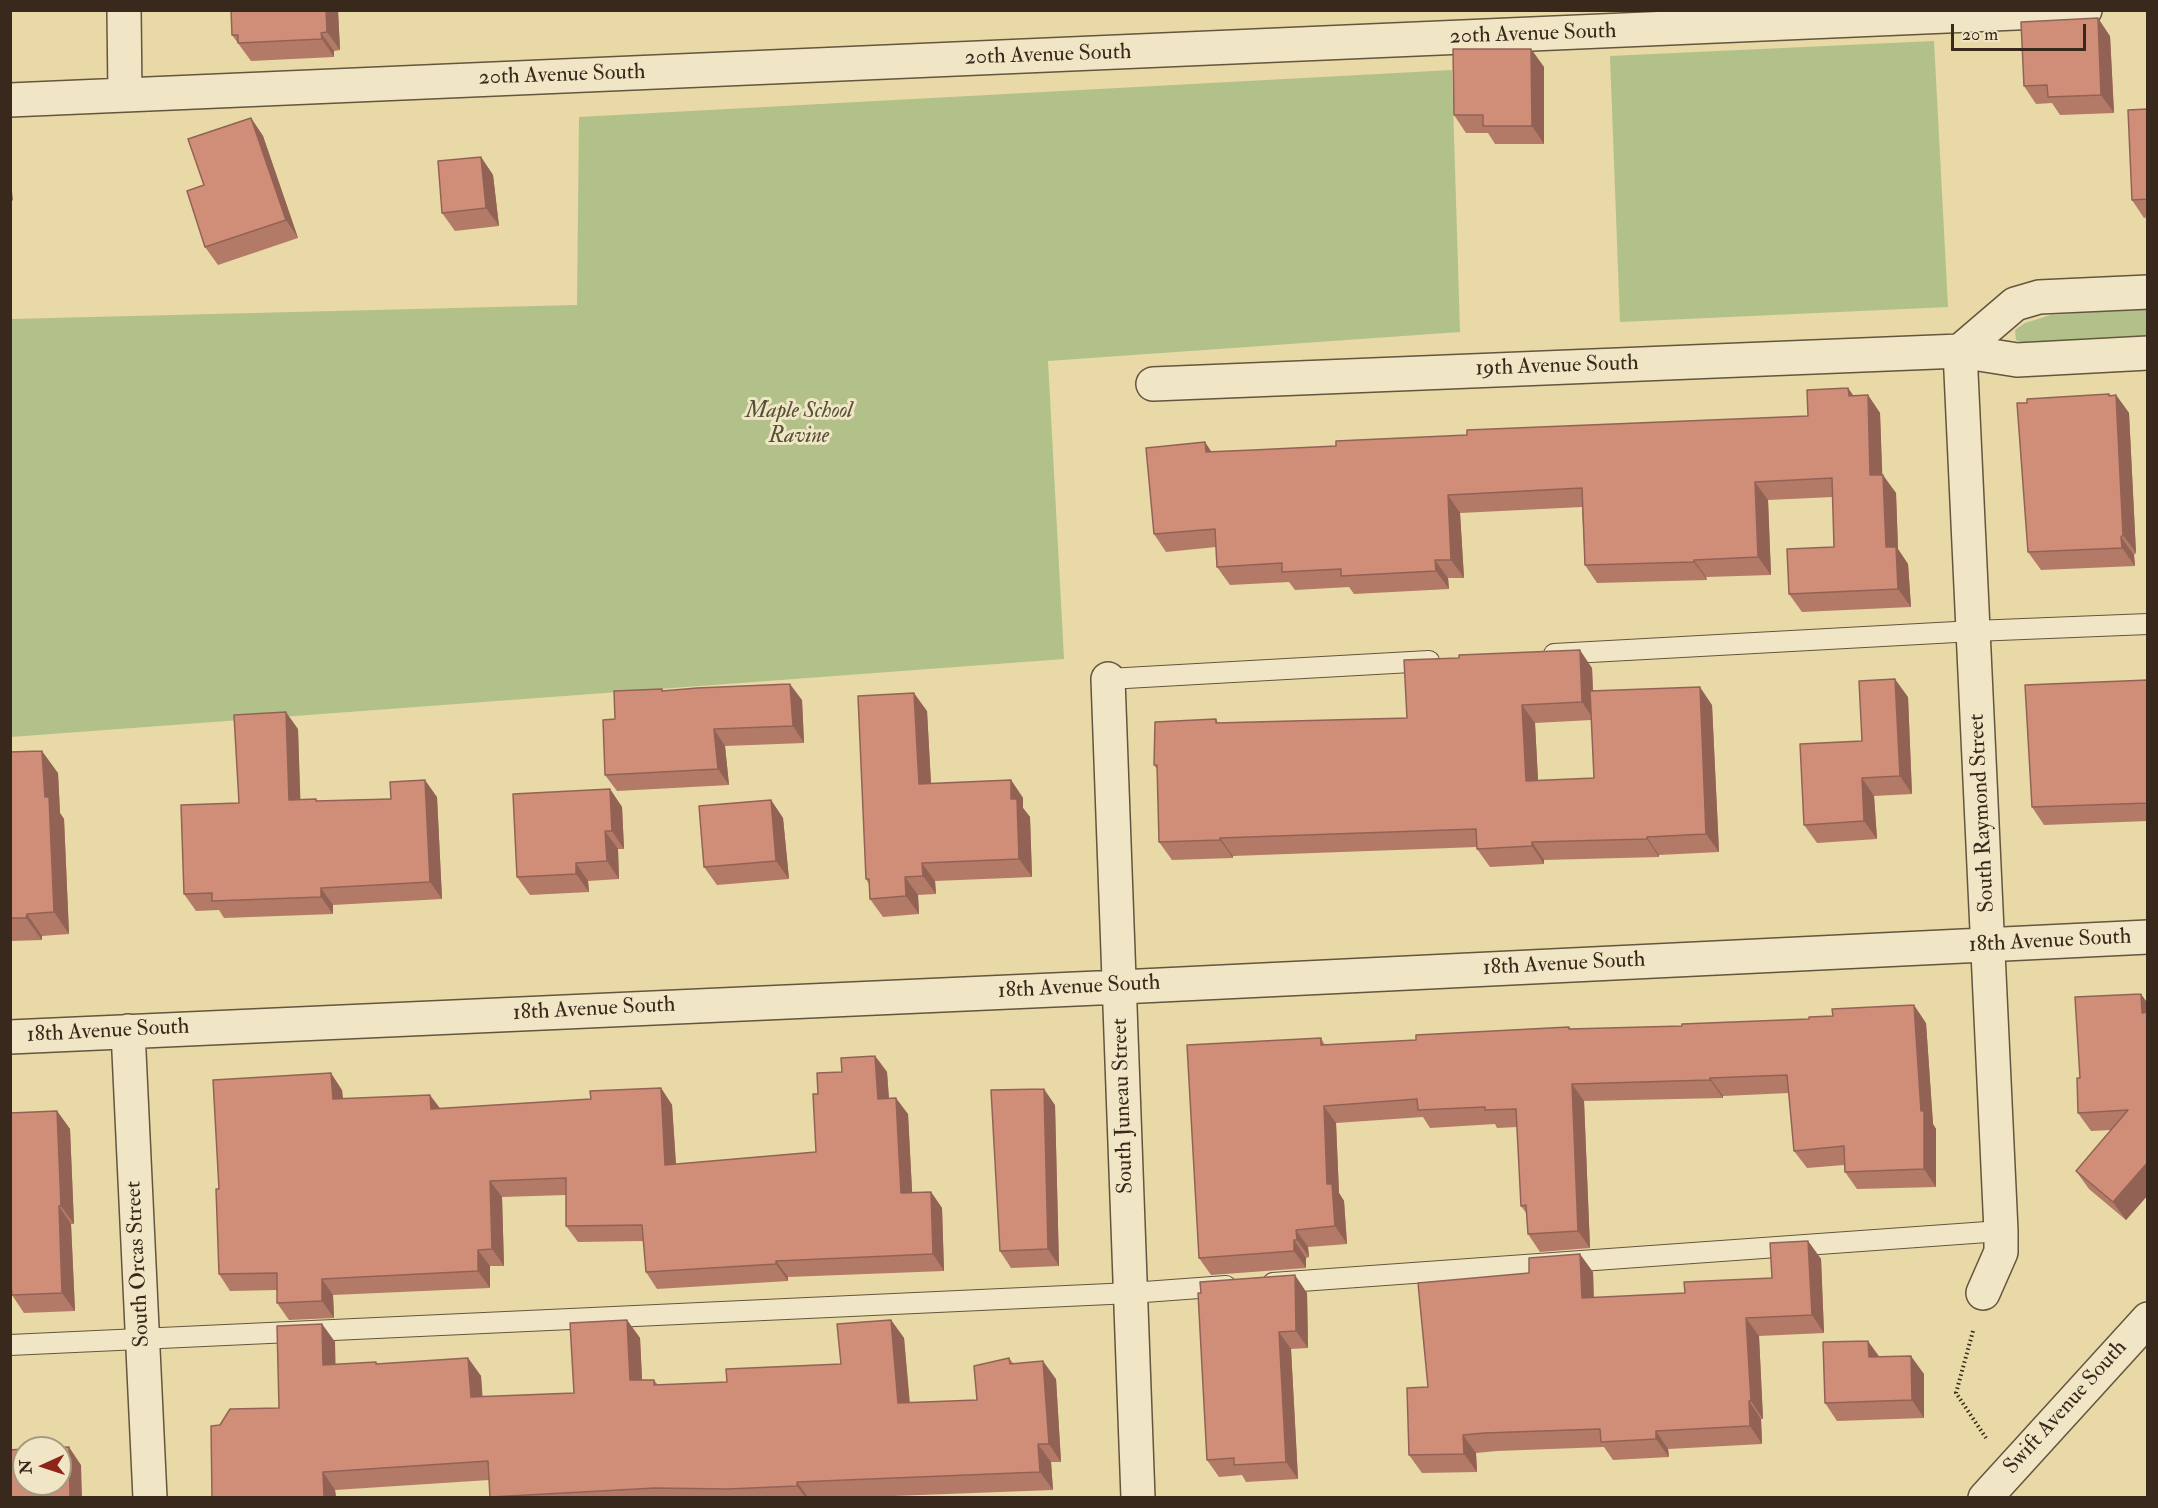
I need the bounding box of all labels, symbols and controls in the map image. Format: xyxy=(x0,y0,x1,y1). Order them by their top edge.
scale bar xyxy=(1954,12,2089,50)
street label: 20th Avenue South xyxy=(1449,19,1617,51)
text: 20 m xyxy=(1962,23,1998,46)
street label: 20th Avenue South xyxy=(964,40,1132,72)
street label: 20th Avenue South xyxy=(478,60,646,92)
street label: 19th Avenue South xyxy=(1475,351,1639,383)
park label: Maple School Ravine xyxy=(745,399,853,451)
street label: South Raymond Street xyxy=(1965,713,2001,913)
street label: 18th Avenue South xyxy=(1968,925,2132,959)
street label: 18th Avenue South xyxy=(1482,948,1646,982)
street label: 18th Avenue South xyxy=(997,971,1161,1005)
street label: 18th Avenue South xyxy=(512,993,676,1027)
street label: 18th Avenue South xyxy=(26,1015,190,1049)
street label: South Juneau Street xyxy=(1108,1018,1140,1194)
street label: South Orcas Street xyxy=(121,1180,157,1348)
street label: Swift Avenue South xyxy=(1999,1335,2133,1481)
north arrow xyxy=(12,1436,72,1496)
text: N xyxy=(16,1459,36,1475)

